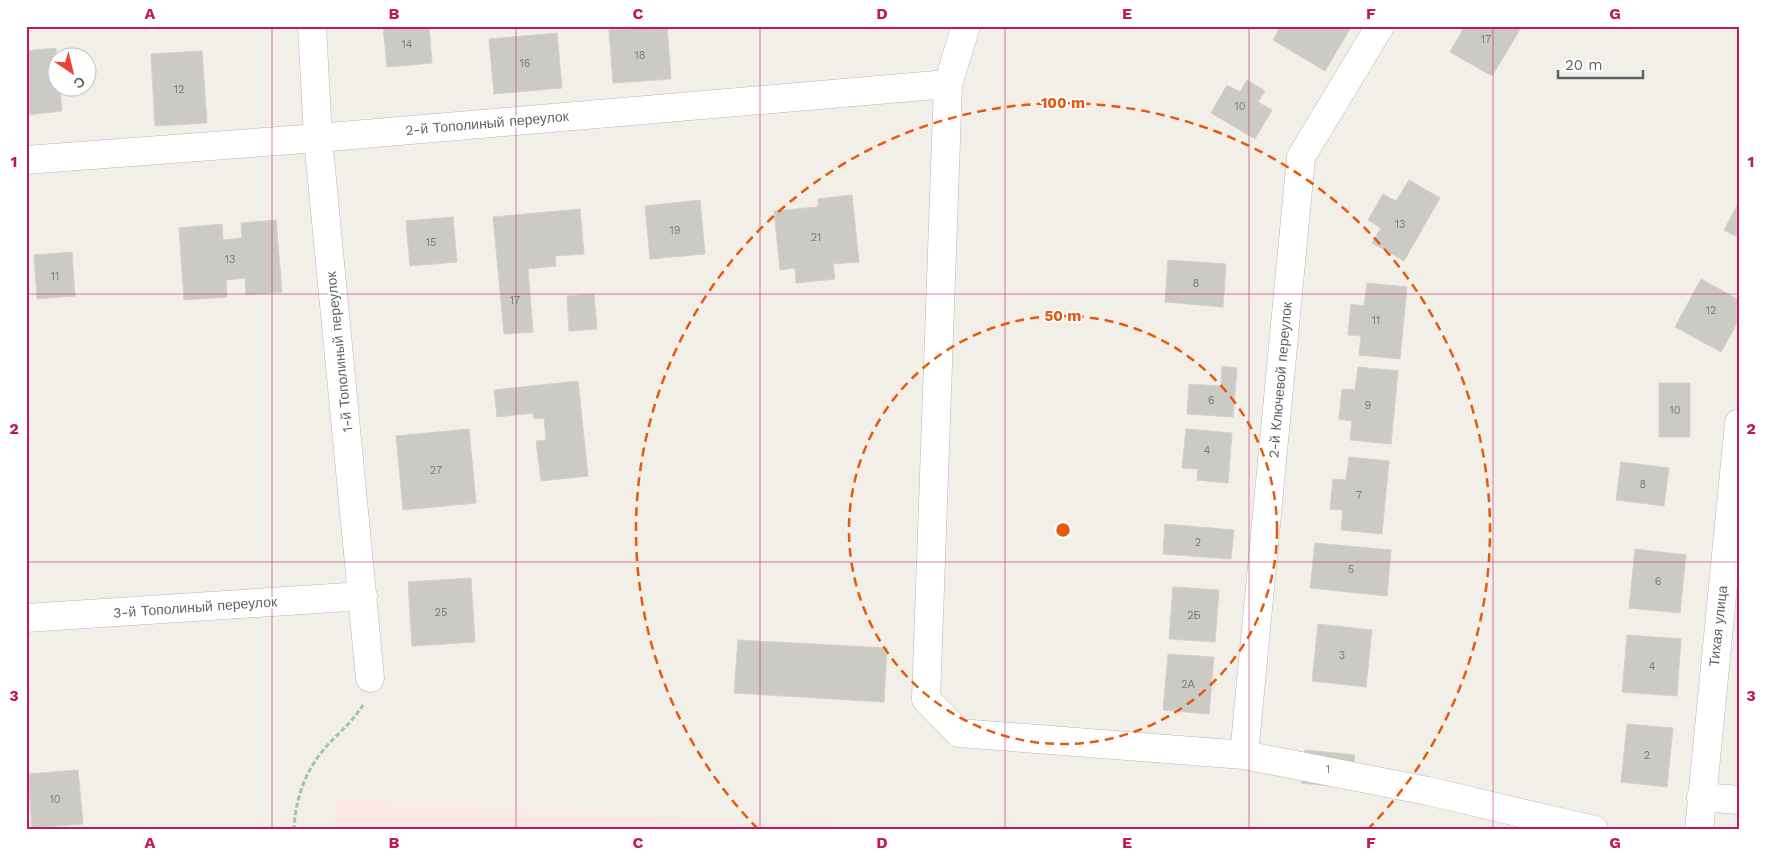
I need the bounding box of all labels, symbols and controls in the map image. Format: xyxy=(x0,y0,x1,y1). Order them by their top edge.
text: A xyxy=(145,4,156,23)
text: B xyxy=(389,4,400,23)
text: C xyxy=(633,4,644,23)
text: D xyxy=(876,4,888,23)
text: E xyxy=(1122,4,1132,23)
text: F xyxy=(1366,4,1376,23)
text: G xyxy=(1609,4,1621,23)
house number: 17 xyxy=(1481,33,1491,46)
house number: 14 xyxy=(401,38,413,51)
north arrow xyxy=(48,48,98,98)
scale bar xyxy=(1558,48,1642,80)
house number: 18 xyxy=(634,49,646,62)
text: 20 m xyxy=(1565,56,1603,74)
house number: 16 xyxy=(520,57,531,70)
text: С xyxy=(71,73,88,92)
house number: 12 xyxy=(174,83,184,96)
text: 100 m xyxy=(1041,94,1085,112)
house number: 10 xyxy=(1234,100,1246,113)
street label: 2-й Тополиный переулок xyxy=(405,108,570,138)
text: 1 xyxy=(11,152,17,171)
text: 1 xyxy=(1748,152,1754,171)
house number: 13 xyxy=(1395,218,1405,231)
house number: 19 xyxy=(669,224,681,237)
house number: 21 xyxy=(811,231,821,244)
house number: 15 xyxy=(426,236,436,249)
house number: 13 xyxy=(225,253,235,266)
house number: 11 xyxy=(51,270,59,283)
street label: 1-й Тополиный переулок xyxy=(323,270,355,433)
house number: 8 xyxy=(1193,277,1200,290)
house number: 17 xyxy=(510,294,520,307)
street label: 2-й Ключевой переулок xyxy=(1265,300,1295,459)
house number: 12 xyxy=(1706,304,1716,317)
text: 50 m xyxy=(1045,307,1081,325)
house number: 11 xyxy=(1372,314,1380,327)
house number: 6 xyxy=(1208,394,1215,407)
house number: 9 xyxy=(1365,399,1372,412)
house number: 10 xyxy=(1669,404,1681,417)
text: 2 xyxy=(9,419,19,438)
text: 2 xyxy=(1746,419,1756,438)
house number: 4 xyxy=(1204,444,1211,457)
house number: 27 xyxy=(430,464,442,477)
house number: 8 xyxy=(1640,478,1647,491)
house number: 7 xyxy=(1356,489,1362,502)
centre of rings xyxy=(1054,521,1072,539)
house number: 2 xyxy=(1195,536,1201,549)
house number: 5 xyxy=(1348,563,1354,576)
house number: 6 xyxy=(1655,575,1662,588)
street label: Тихая улица xyxy=(1706,585,1730,667)
street label: 3-й Тополиный переулок xyxy=(112,593,278,621)
house number: 25 xyxy=(435,606,447,619)
house number: 2Б xyxy=(1187,609,1201,622)
house number: 3 xyxy=(1339,649,1345,662)
house number: 4 xyxy=(1649,660,1656,673)
house number: 2А xyxy=(1181,678,1196,691)
text: 3 xyxy=(9,686,19,705)
text: 3 xyxy=(1746,686,1756,705)
house number: 2 xyxy=(1644,749,1650,762)
house number: 1 xyxy=(1326,763,1330,776)
house number: 10 xyxy=(49,793,61,806)
text: A xyxy=(145,833,156,852)
text: B xyxy=(389,833,400,852)
text: C xyxy=(633,833,644,852)
text: D xyxy=(876,833,888,852)
text: E xyxy=(1122,833,1132,852)
text: F xyxy=(1366,833,1376,852)
text: G xyxy=(1609,833,1621,852)

